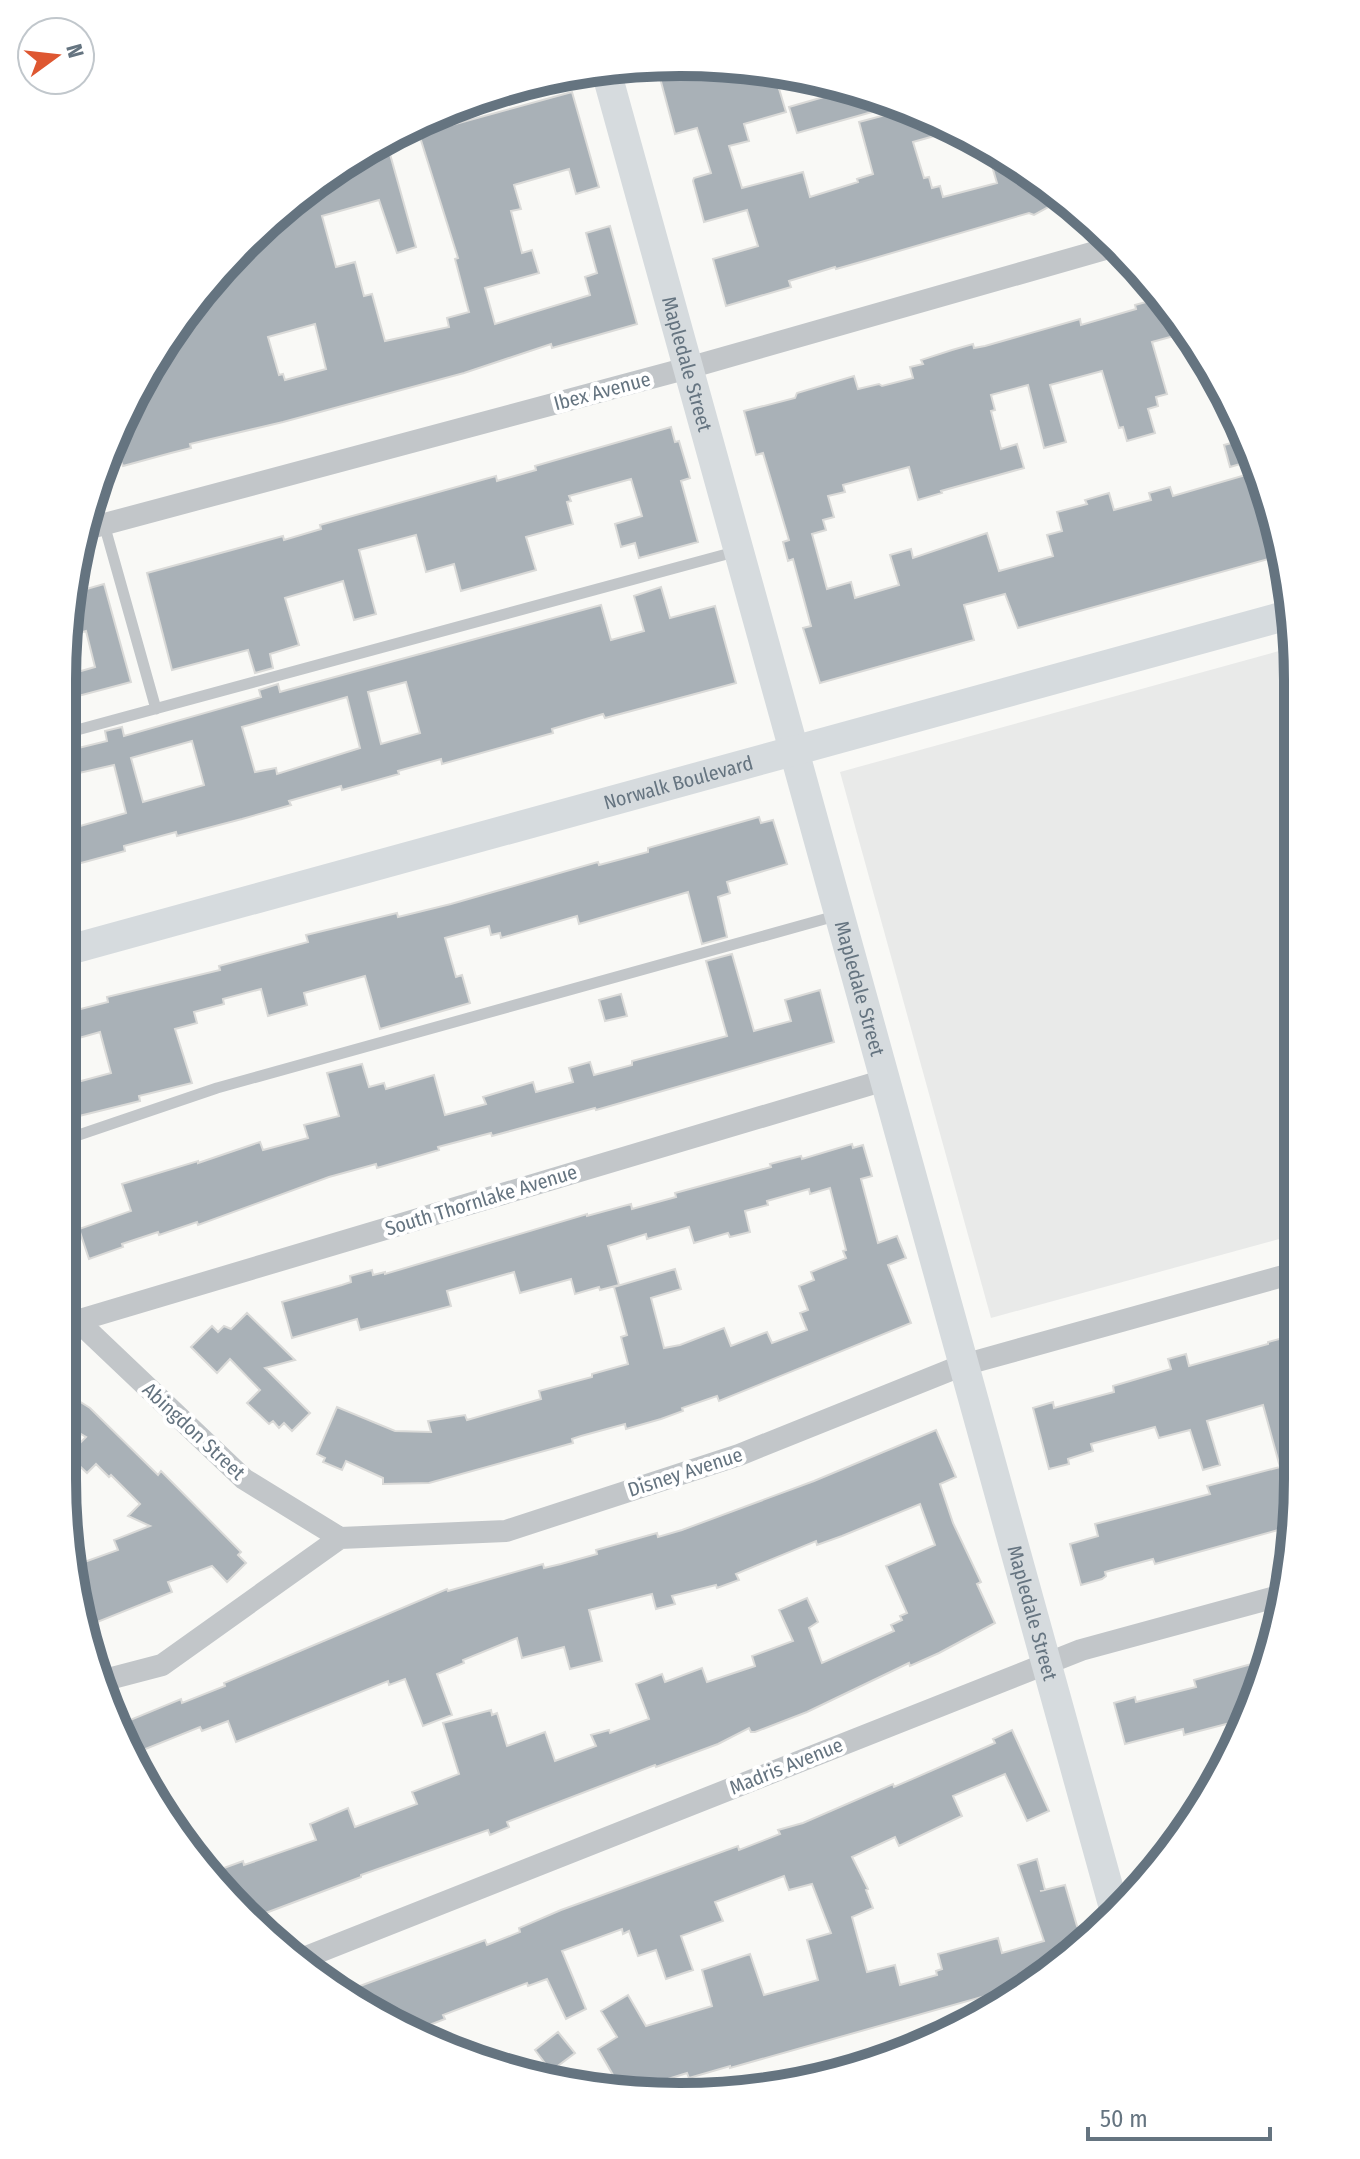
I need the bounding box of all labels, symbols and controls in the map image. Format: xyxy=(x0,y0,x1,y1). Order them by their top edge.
north arrow xyxy=(16,16,96,96)
text: N xyxy=(60,41,90,61)
street label: Mapledale Street xyxy=(657,294,717,435)
street label: Ibex Avenue xyxy=(551,367,653,415)
street label: Norwalk Boulevard xyxy=(601,751,756,815)
street label: Mapledale Street xyxy=(830,918,890,1059)
street label: South Thornlake Avenue xyxy=(382,1159,580,1241)
street label: Abingdon Street xyxy=(138,1377,251,1485)
street label: Disney Avenue xyxy=(625,1442,745,1502)
street label: Mapledale Street xyxy=(1002,1543,1063,1684)
street label: Madris Avenue xyxy=(726,1732,846,1800)
scale bar xyxy=(1088,2091,1270,2141)
text: 50 m xyxy=(1100,2105,1148,2133)

